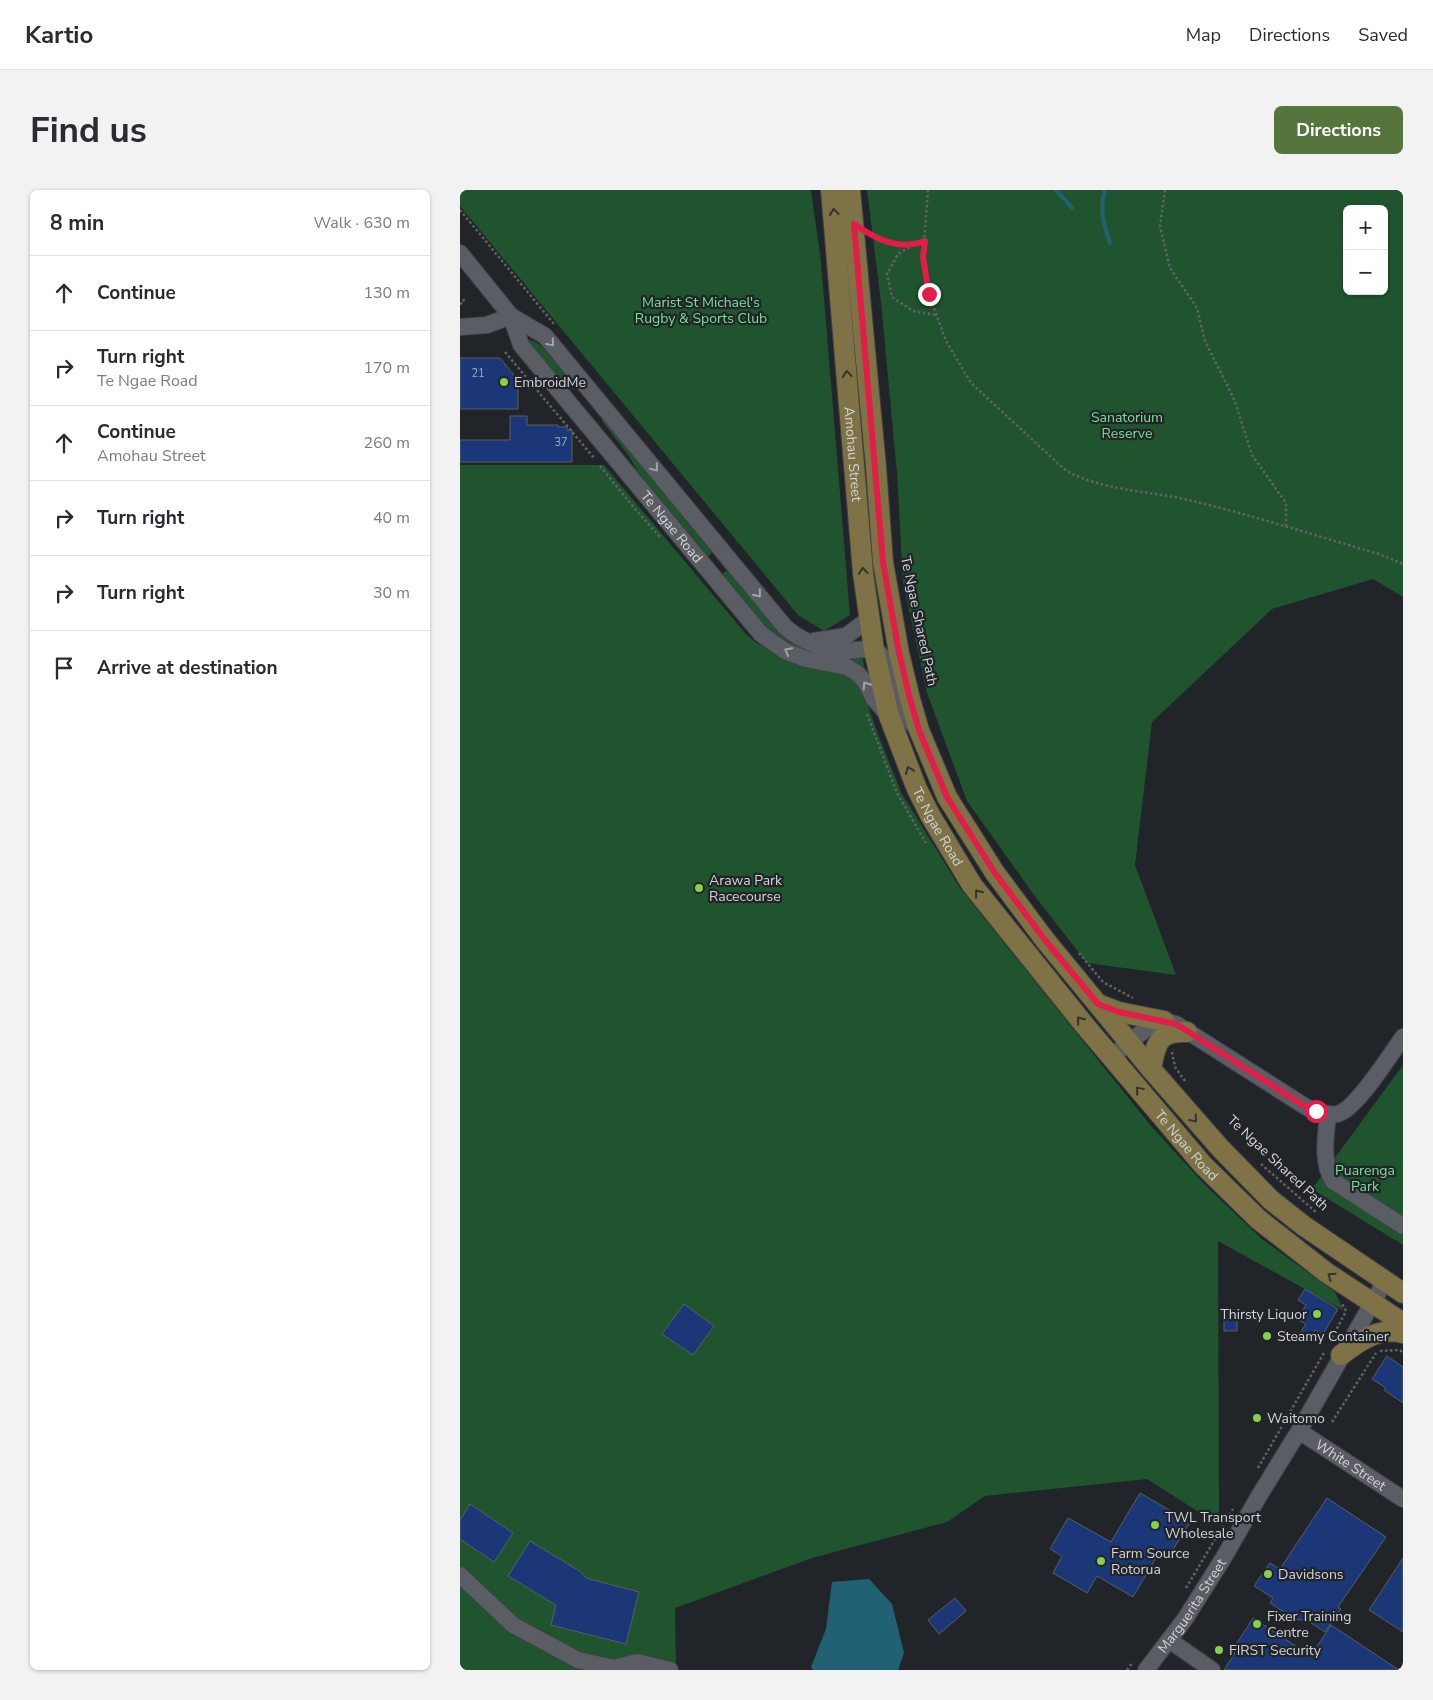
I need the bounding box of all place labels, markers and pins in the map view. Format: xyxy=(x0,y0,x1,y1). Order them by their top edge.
place label: EmbroidMe xyxy=(514,373,586,392)
marker: EmbroidMe xyxy=(498,376,510,388)
place label: Arawa Park Racecourse xyxy=(709,871,783,906)
marker: Arawa Park Racecourse xyxy=(693,882,705,894)
place label: Thirsty Liquor xyxy=(1220,1305,1307,1324)
marker: Thirsty Liquor xyxy=(1311,1308,1323,1320)
place label: Steamy Container xyxy=(1277,1327,1389,1346)
marker: Steamy Container xyxy=(1261,1330,1273,1342)
place label: Waitomo xyxy=(1267,1409,1325,1428)
marker: Waitomo xyxy=(1251,1412,1263,1424)
place label: TWL Transport Wholesale xyxy=(1165,1508,1261,1543)
marker: TWL Transport Wholesale xyxy=(1149,1519,1161,1531)
place label: Farm Source Rotorua xyxy=(1111,1544,1189,1579)
marker: Farm Source Rotorua xyxy=(1095,1555,1107,1567)
place label: Davidsons xyxy=(1278,1565,1344,1584)
marker: Davidsons xyxy=(1262,1568,1274,1580)
place label: Fixer Training Centre xyxy=(1267,1607,1352,1642)
marker: Fixer Training Centre xyxy=(1251,1618,1263,1630)
place label: FIRST Security xyxy=(1229,1641,1322,1660)
marker: FIRST Security xyxy=(1213,1644,1225,1656)

